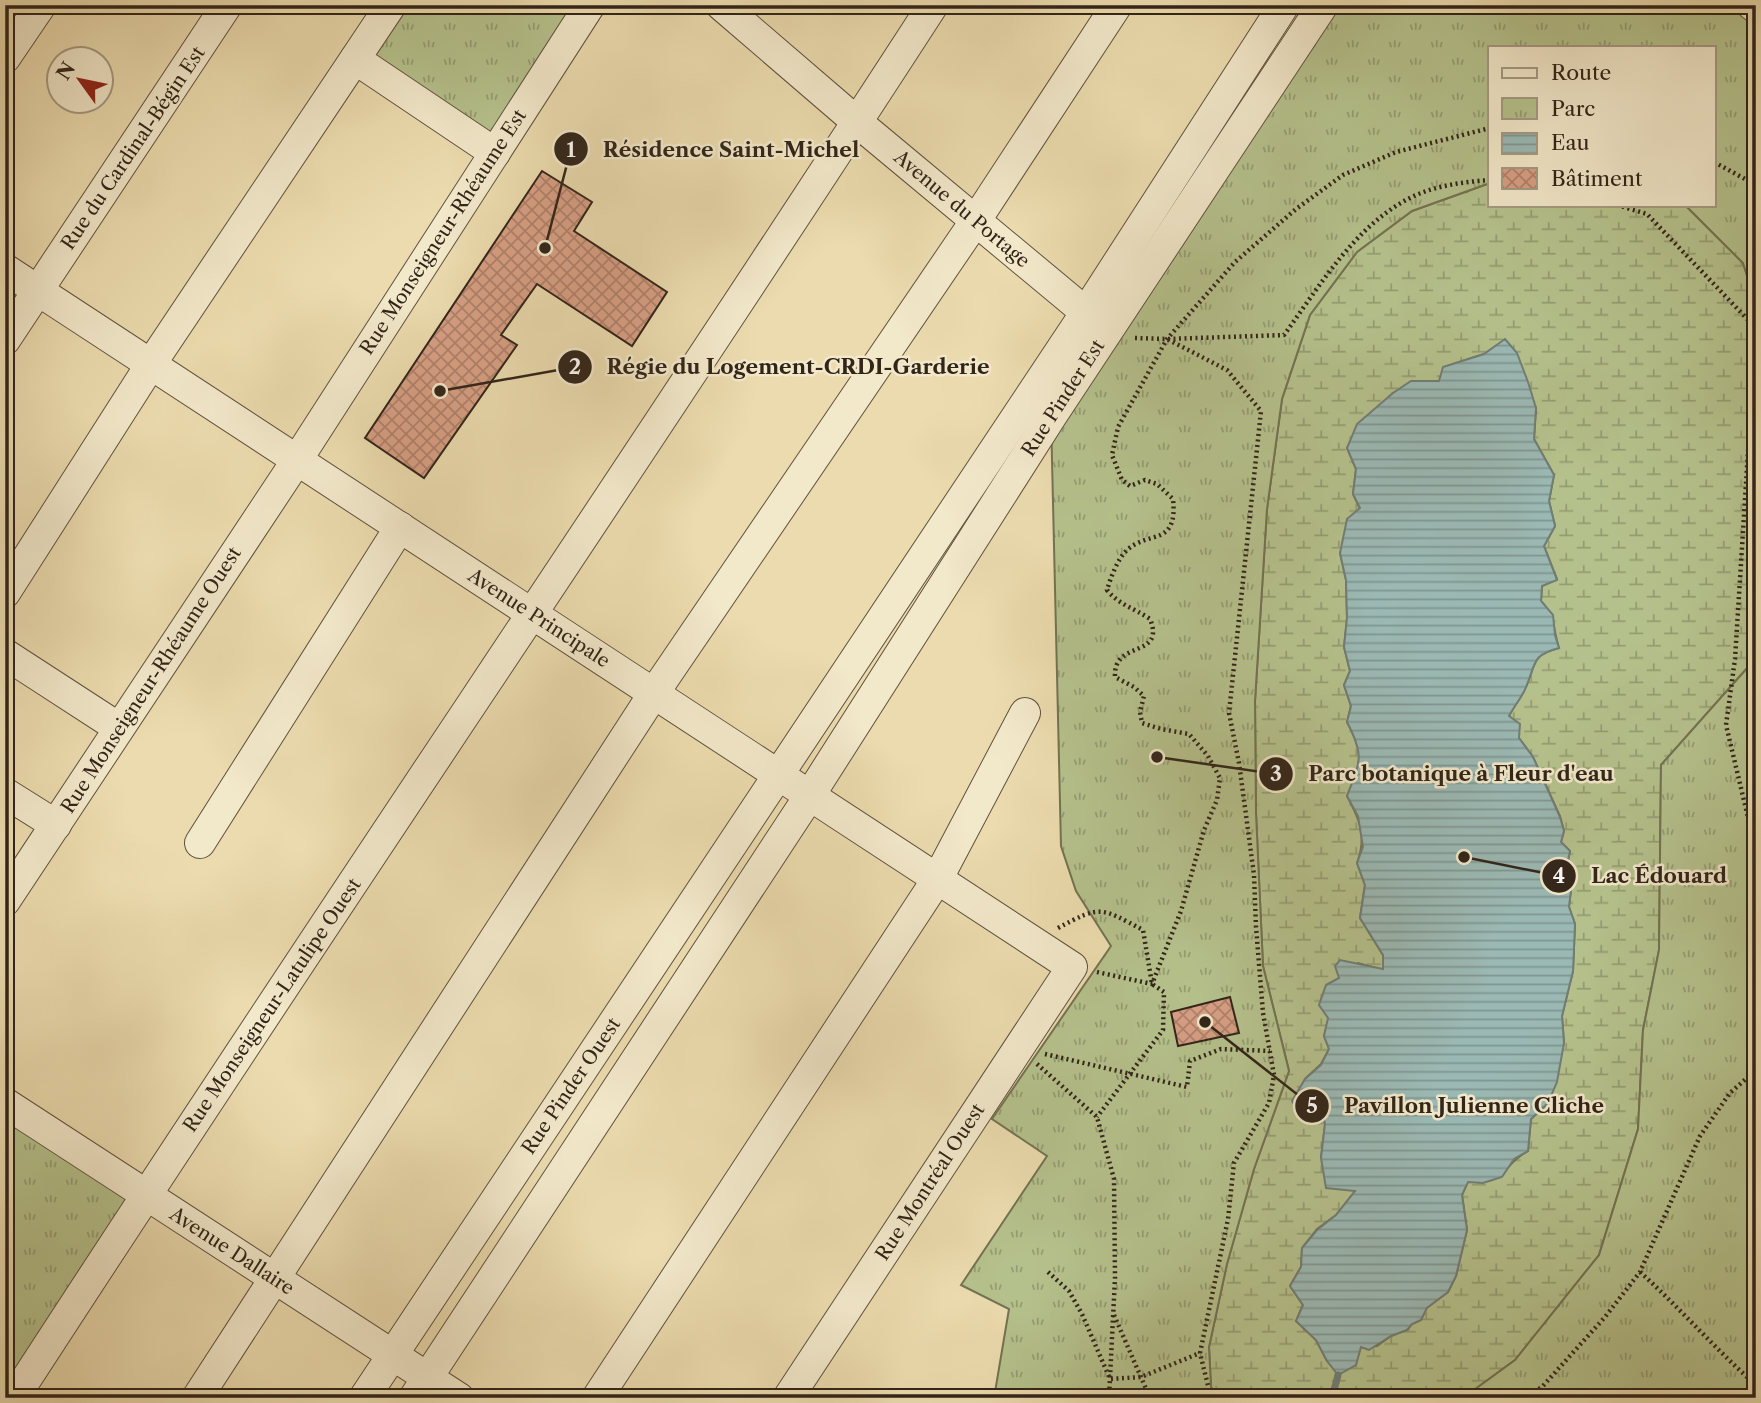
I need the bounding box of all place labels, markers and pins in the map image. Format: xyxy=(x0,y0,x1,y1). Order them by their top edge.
callout: Résidence Saint-Michel xyxy=(554,128,873,170)
callout: Régie du Logement-CRDI-Garderie xyxy=(557,346,1003,388)
callout: Parc botanique à Fleur d'eau xyxy=(1259,753,1628,795)
callout: Lac Édouard xyxy=(1542,855,1741,897)
callout: Pavillon Julienne Cliche xyxy=(1295,1085,1618,1127)

